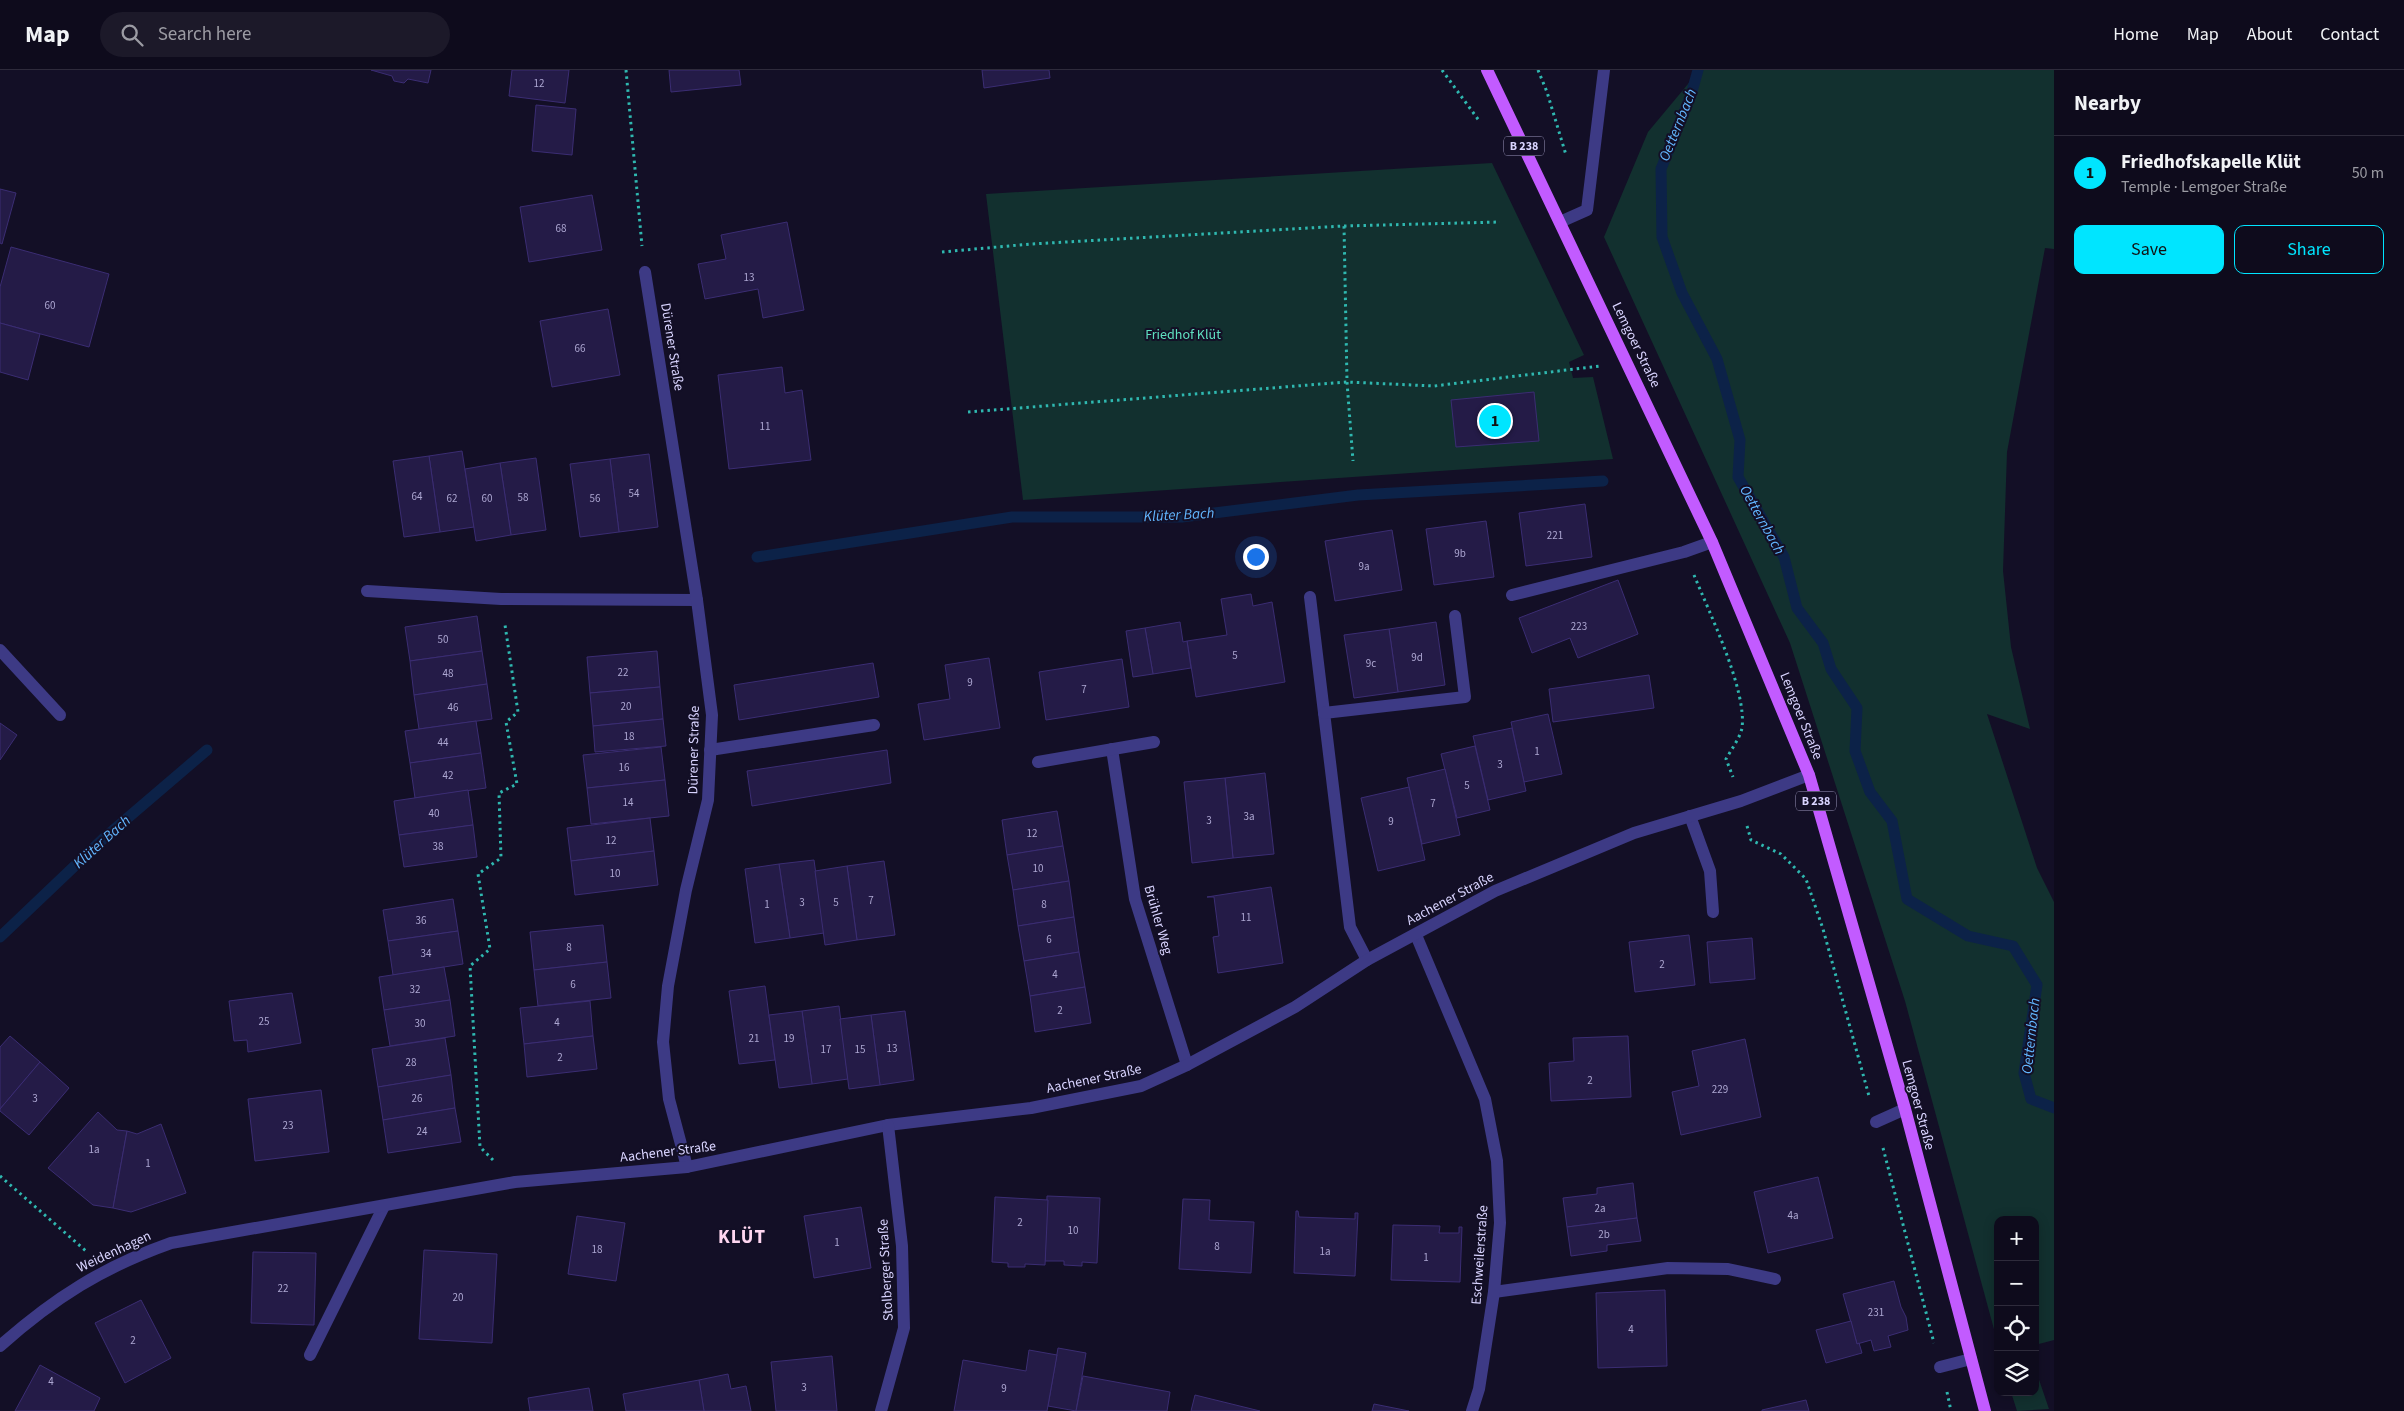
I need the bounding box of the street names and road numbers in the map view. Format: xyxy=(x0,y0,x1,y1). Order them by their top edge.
road number: B 238 xyxy=(1504,136,1544,155)
street label: Lemgoer Straße xyxy=(1607,299,1665,391)
street label: Dürener Straße xyxy=(655,302,689,392)
street label: Lemgoer Straße xyxy=(1774,669,1828,763)
street label: Dürener Straße xyxy=(683,705,705,794)
road number: B 238 xyxy=(1796,791,1836,810)
street label: Aachener Straße xyxy=(1403,867,1497,931)
street label: Brühler Weg xyxy=(1139,883,1177,957)
street label: Lemgoer Straße xyxy=(1896,1058,1940,1152)
street label: Aachener Straße xyxy=(1045,1059,1143,1099)
street label: Aachener Straße xyxy=(619,1136,717,1168)
street label: Eschweilerstraße xyxy=(1467,1204,1493,1306)
street label: Stolberger Straße xyxy=(873,1218,899,1322)
street label: Weidenhagen xyxy=(74,1226,154,1278)

